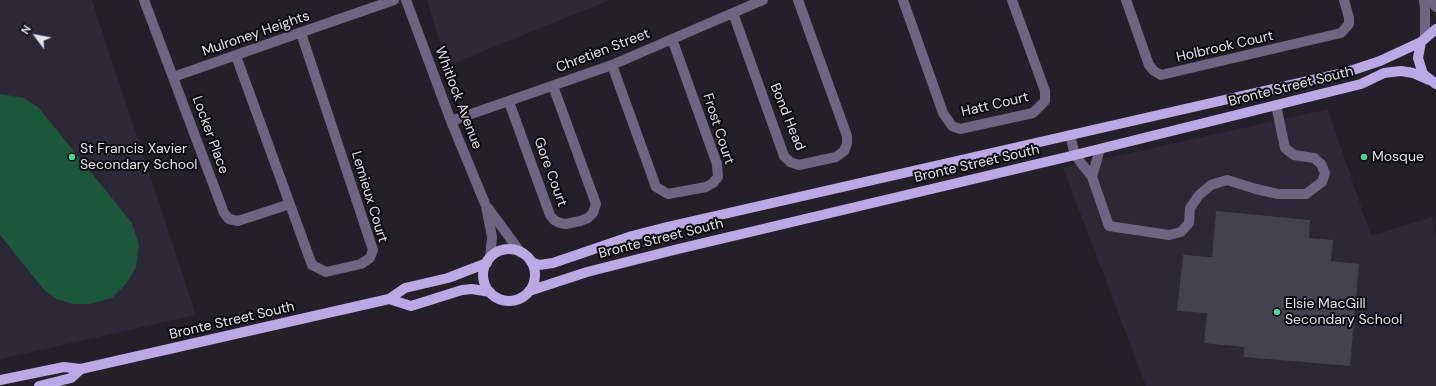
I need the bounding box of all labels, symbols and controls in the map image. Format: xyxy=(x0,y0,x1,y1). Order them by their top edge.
street label: Mulroney Heights xyxy=(200,8,312,60)
north arrow xyxy=(16,16,56,56)
text: N xyxy=(18,23,34,37)
street label: Chretien Street xyxy=(554,25,652,77)
street label: Holbrook Court xyxy=(1175,28,1275,66)
street label: Whitlock Avenue xyxy=(431,44,485,152)
street label: Bronte Street South xyxy=(1227,63,1355,111)
street label: Bond Head xyxy=(766,81,808,153)
street label: Hatt Court xyxy=(960,89,1030,121)
street label: Frost Court xyxy=(699,91,737,167)
street label: Locker Place xyxy=(188,94,232,176)
street label: Gore Court xyxy=(530,135,570,209)
place label: St Francis Xavier Secondary School xyxy=(80,141,197,174)
street label: Bronte Street South xyxy=(913,141,1041,187)
street label: Lemieux Court xyxy=(347,149,391,245)
place label: Mosque xyxy=(1372,149,1424,165)
marker: St Francis Xavier Secondary School xyxy=(67,152,77,162)
marker: Mosque xyxy=(1359,152,1369,162)
street label: Bronte Street South xyxy=(597,215,725,263)
place label: Elsie MacGill Secondary School xyxy=(1285,296,1402,328)
street label: Bronte Street South xyxy=(168,298,296,344)
marker: Elsie MacGill Secondary School xyxy=(1272,307,1282,317)

